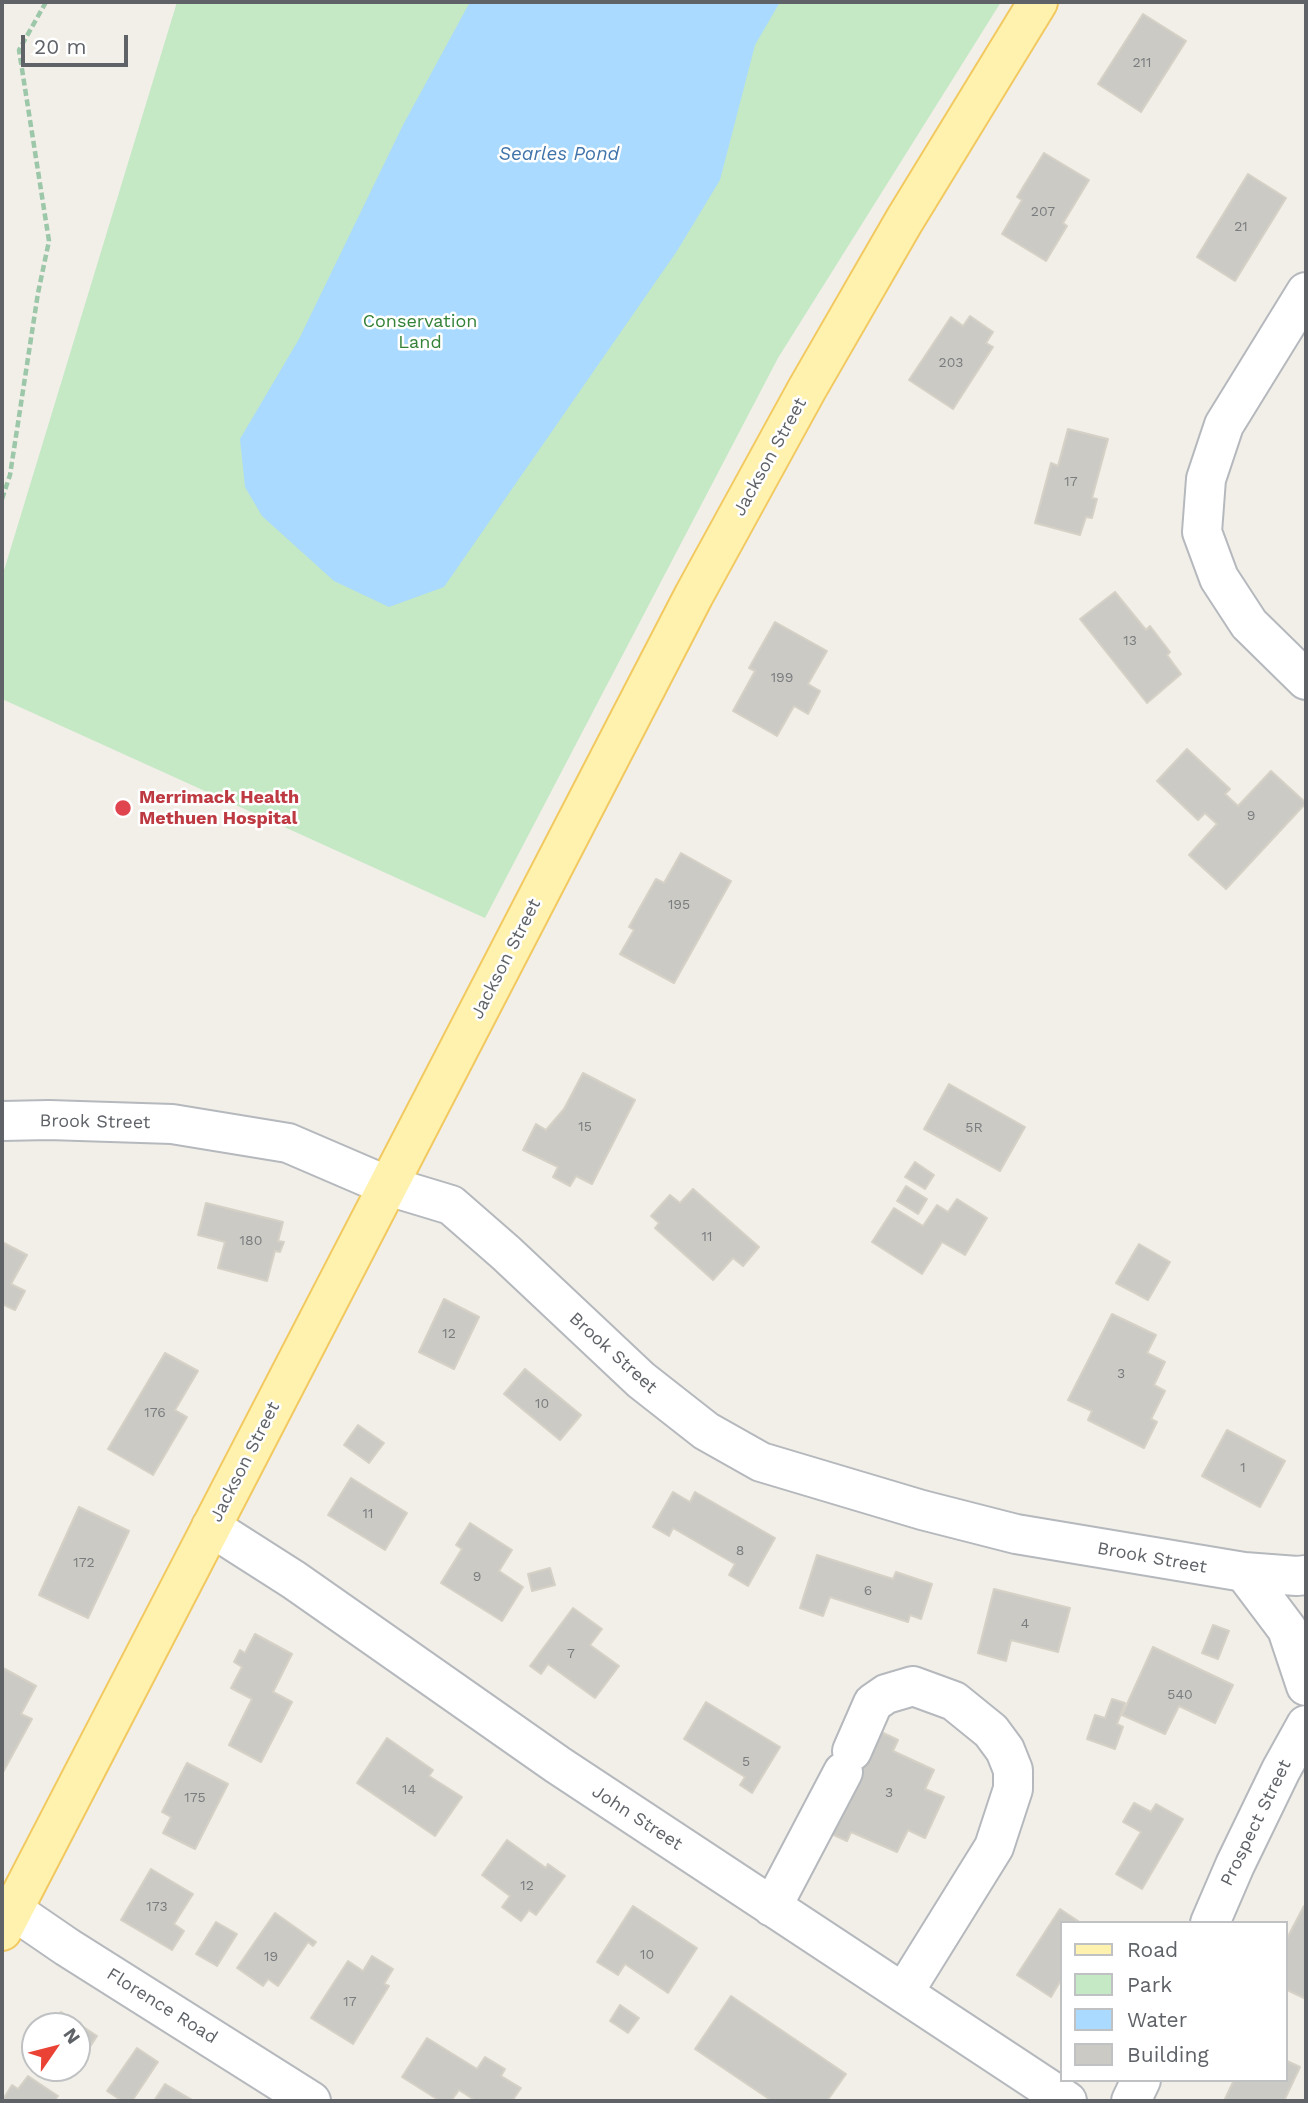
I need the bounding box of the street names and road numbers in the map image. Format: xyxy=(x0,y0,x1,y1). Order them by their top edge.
street label: Jackson Street xyxy=(729,394,811,520)
street label: Jackson Street xyxy=(466,895,546,1023)
street label: Brook Street xyxy=(39,1110,151,1134)
street label: Brook Street xyxy=(565,1308,661,1398)
street label: Jackson Street xyxy=(205,1398,285,1526)
street label: Brook Street xyxy=(1096,1538,1208,1578)
street label: Prospect Street xyxy=(1216,1756,1296,1890)
street label: John Street xyxy=(588,1781,686,1855)
street label: Florence Road xyxy=(103,1963,221,2049)

